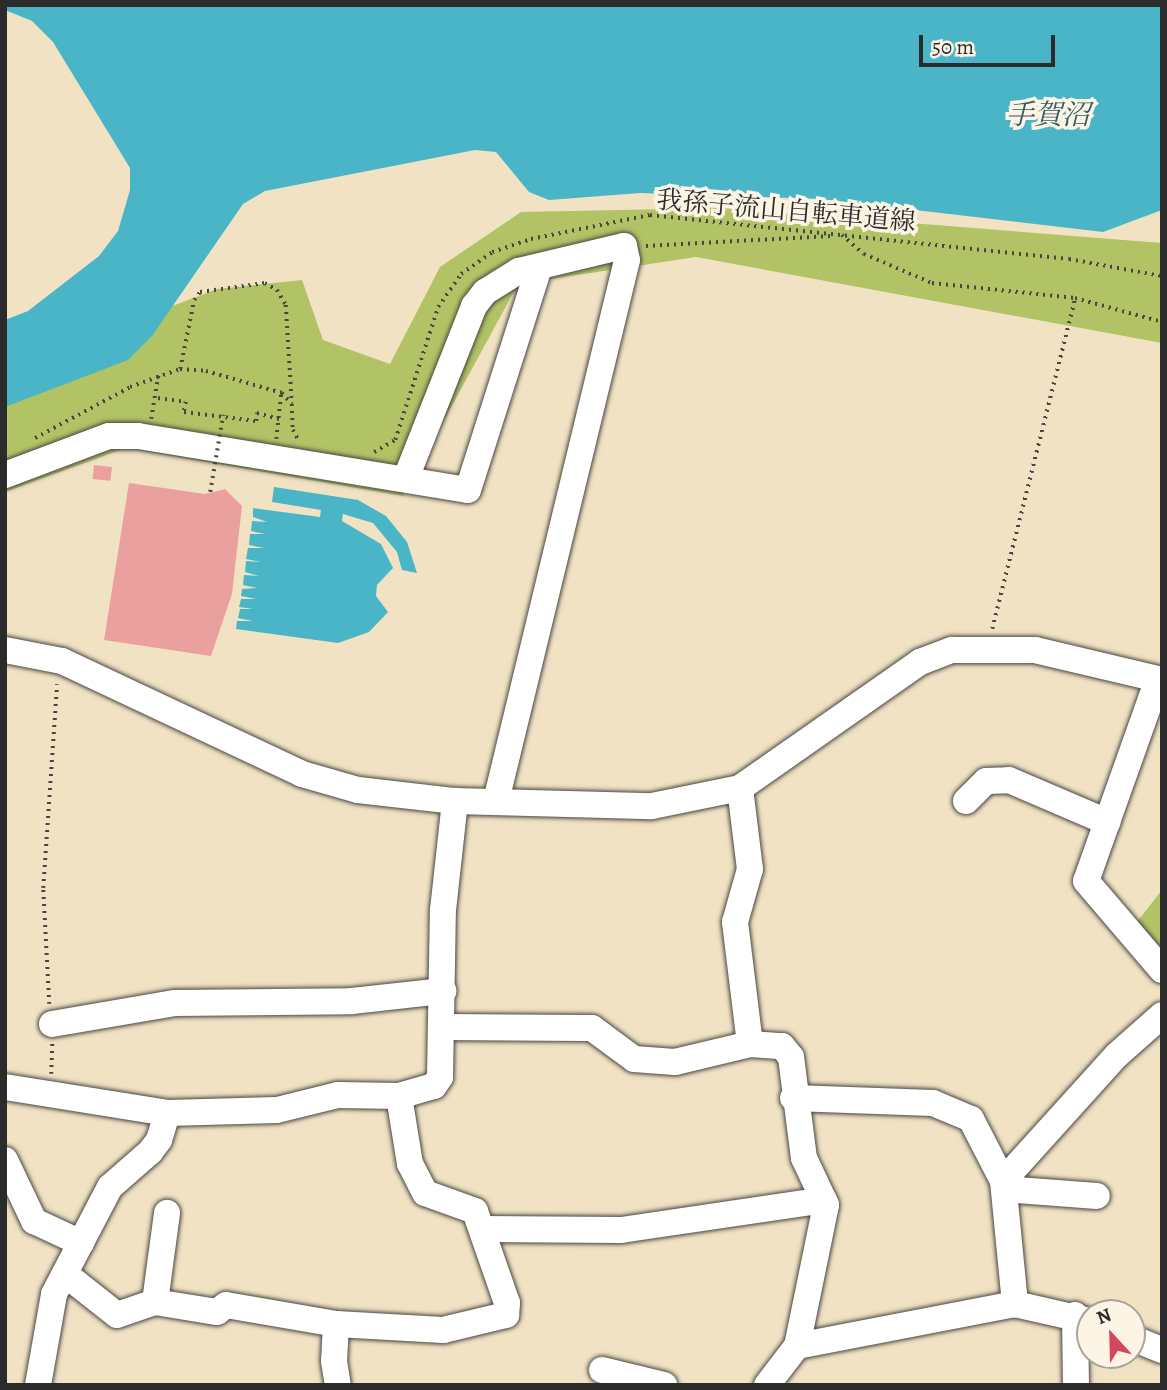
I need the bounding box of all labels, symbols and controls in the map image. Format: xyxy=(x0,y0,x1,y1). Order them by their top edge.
scale bar xyxy=(922,21,1058,65)
text: 50 m xyxy=(932,33,974,61)
water label: 手賀沼 xyxy=(1006,98,1090,132)
street label: 我孫子流山自転車道線 xyxy=(655,184,917,238)
north arrow xyxy=(1076,1299,1146,1369)
text: N xyxy=(1093,1302,1115,1331)

